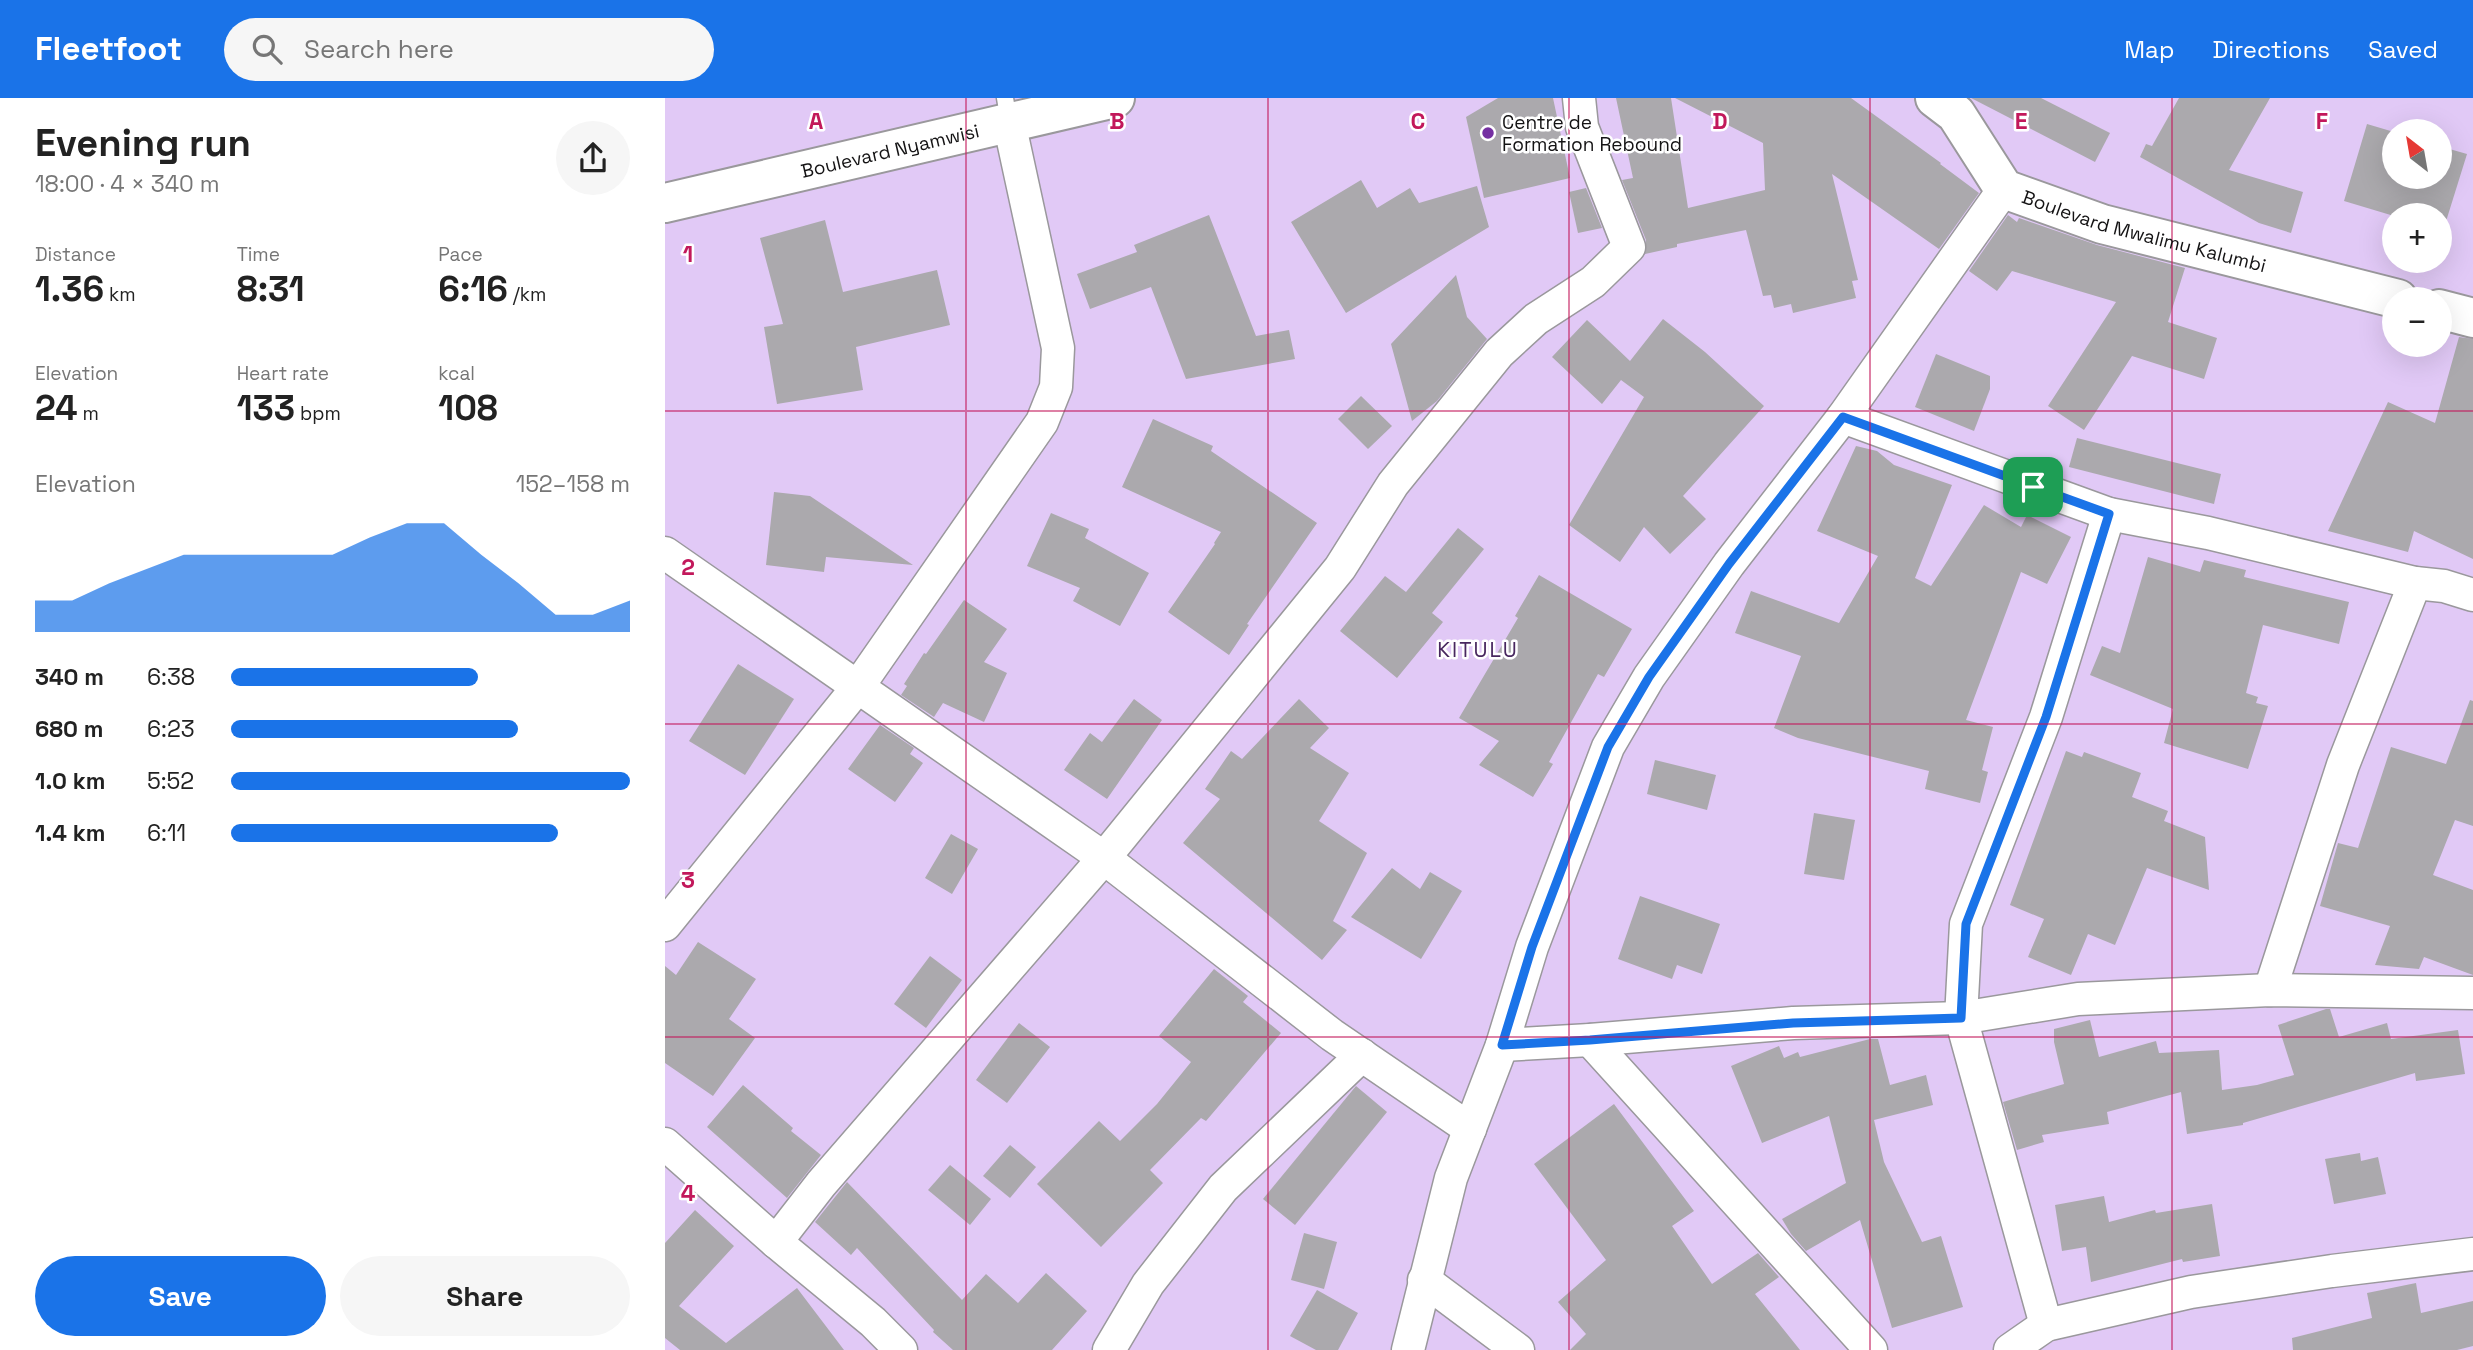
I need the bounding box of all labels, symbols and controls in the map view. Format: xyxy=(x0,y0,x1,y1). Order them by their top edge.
search box xyxy=(224,18,714,81)
text: Fleetfoot xyxy=(35,28,182,70)
icon: search xyxy=(248,30,286,68)
text: Search here xyxy=(304,32,454,66)
text: Map xyxy=(2124,34,2174,65)
text: Directions xyxy=(2212,34,2330,65)
text: Saved xyxy=(2368,34,2438,65)
text: A xyxy=(809,106,824,136)
text: B xyxy=(1109,106,1125,136)
text: C xyxy=(1411,106,1425,136)
text: D xyxy=(1712,106,1728,136)
text: E xyxy=(2015,106,2027,136)
text: F xyxy=(2316,106,2328,136)
place label: Centre de Formation Rebound xyxy=(1502,110,1682,157)
street label: Boulevard Nyamwisi xyxy=(798,118,982,183)
text: Evening run xyxy=(35,119,251,167)
north arrow xyxy=(2382,119,2452,189)
map controls xyxy=(2382,119,2452,357)
button: share xyxy=(556,121,630,195)
marker: Centre de Formation Rebound xyxy=(1480,125,1496,141)
text: 18:00 · 4 × 340 m xyxy=(35,169,220,199)
street label: Boulevard Mwalimu Kalumbi xyxy=(2019,184,2269,278)
button: + xyxy=(2382,203,2452,273)
text: 1 xyxy=(683,239,693,269)
text: Distance xyxy=(35,242,116,267)
text: Time xyxy=(237,242,280,267)
text: Pace xyxy=(438,242,483,267)
text: 1.36 xyxy=(35,267,104,311)
text: 8:31 xyxy=(237,267,305,311)
text: 6:16 xyxy=(438,267,508,311)
text: km xyxy=(104,282,136,307)
text: /km xyxy=(508,282,546,307)
button: − xyxy=(2382,287,2452,357)
text: Elevation xyxy=(35,361,118,386)
text: Heart rate xyxy=(237,361,329,386)
text: kcal xyxy=(438,361,475,386)
text: 24 xyxy=(35,386,78,430)
text: 133 xyxy=(237,386,295,430)
text: 108 xyxy=(438,386,498,430)
text: m xyxy=(78,401,99,426)
text: bpm xyxy=(295,401,341,426)
pin xyxy=(2003,457,2063,517)
icon: arrive xyxy=(2014,468,2052,506)
text: Elevation xyxy=(35,469,136,499)
text: 152–158 m xyxy=(516,469,630,499)
text: 2 xyxy=(681,552,695,582)
district label: KITULU xyxy=(1437,636,1519,663)
text: 340 m xyxy=(35,662,104,692)
text: 6:38 xyxy=(147,662,195,692)
text: 680 m xyxy=(35,714,103,744)
text: 6:23 xyxy=(147,714,195,744)
text: 1.0 km xyxy=(35,766,105,796)
text: 5:52 xyxy=(147,766,194,796)
text: 1.4 km xyxy=(35,818,105,848)
text: 6:11 xyxy=(147,818,186,848)
text: 3 xyxy=(681,865,695,895)
text: 4 xyxy=(681,1178,696,1208)
button: Save xyxy=(35,1256,326,1336)
button: Share xyxy=(340,1256,630,1336)

